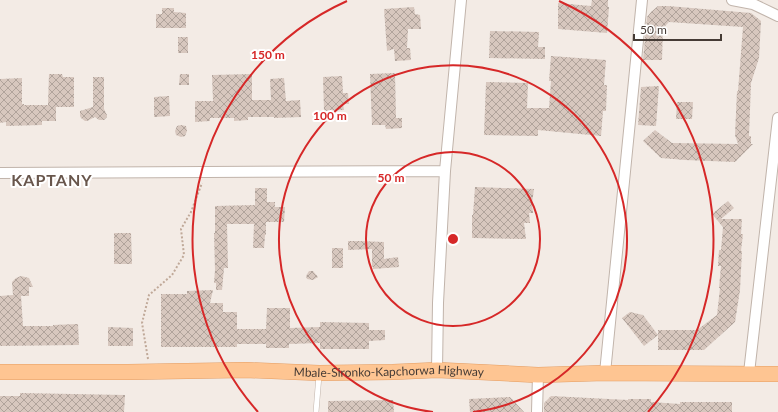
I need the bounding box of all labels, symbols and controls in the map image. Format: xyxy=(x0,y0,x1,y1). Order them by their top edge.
scale bar xyxy=(634,16,721,42)
text: 50 m xyxy=(640,22,667,37)
text: 150 m xyxy=(251,47,285,62)
text: 100 m xyxy=(313,108,347,123)
district label: KAPTANY xyxy=(11,170,93,189)
text: 50 m xyxy=(378,170,404,185)
centre of rings xyxy=(446,232,460,246)
street label: Mbale-Sironko-Kapchorwa Highway xyxy=(293,362,485,380)

